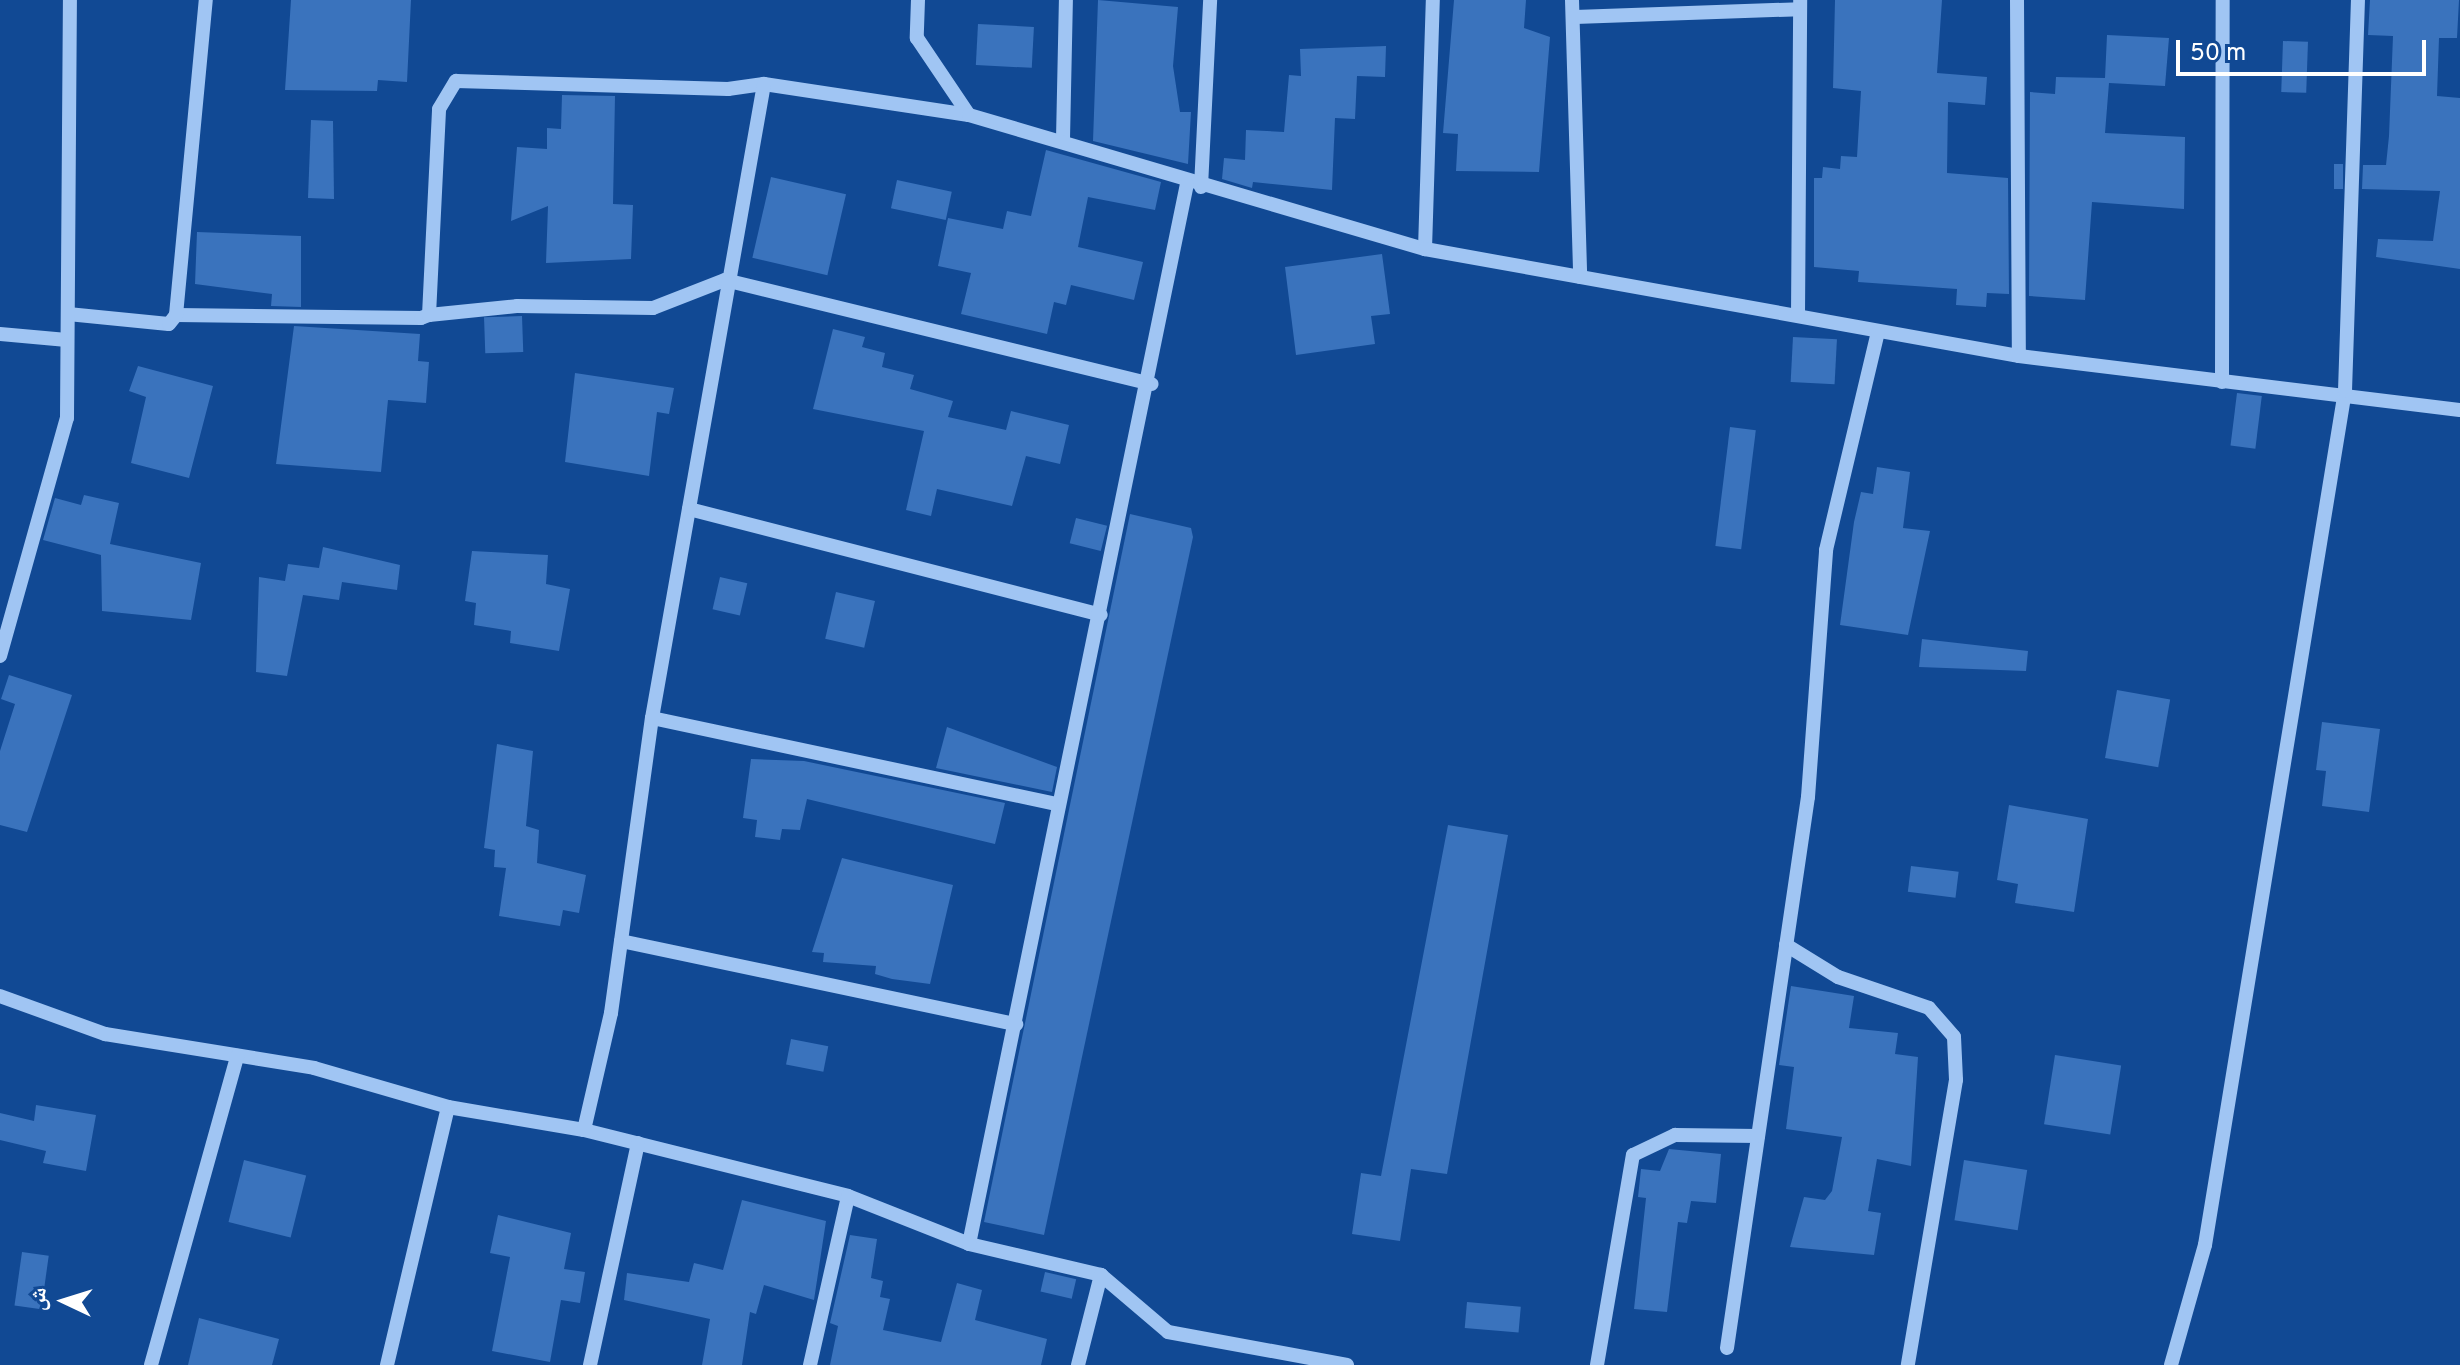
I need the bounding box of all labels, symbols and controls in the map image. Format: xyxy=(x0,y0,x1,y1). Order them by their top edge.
scale bar xyxy=(2180,24,2430,74)
text: 50 m xyxy=(2190,39,2246,69)
north arrow xyxy=(24,1261,104,1341)
text: ش xyxy=(25,1287,54,1312)

